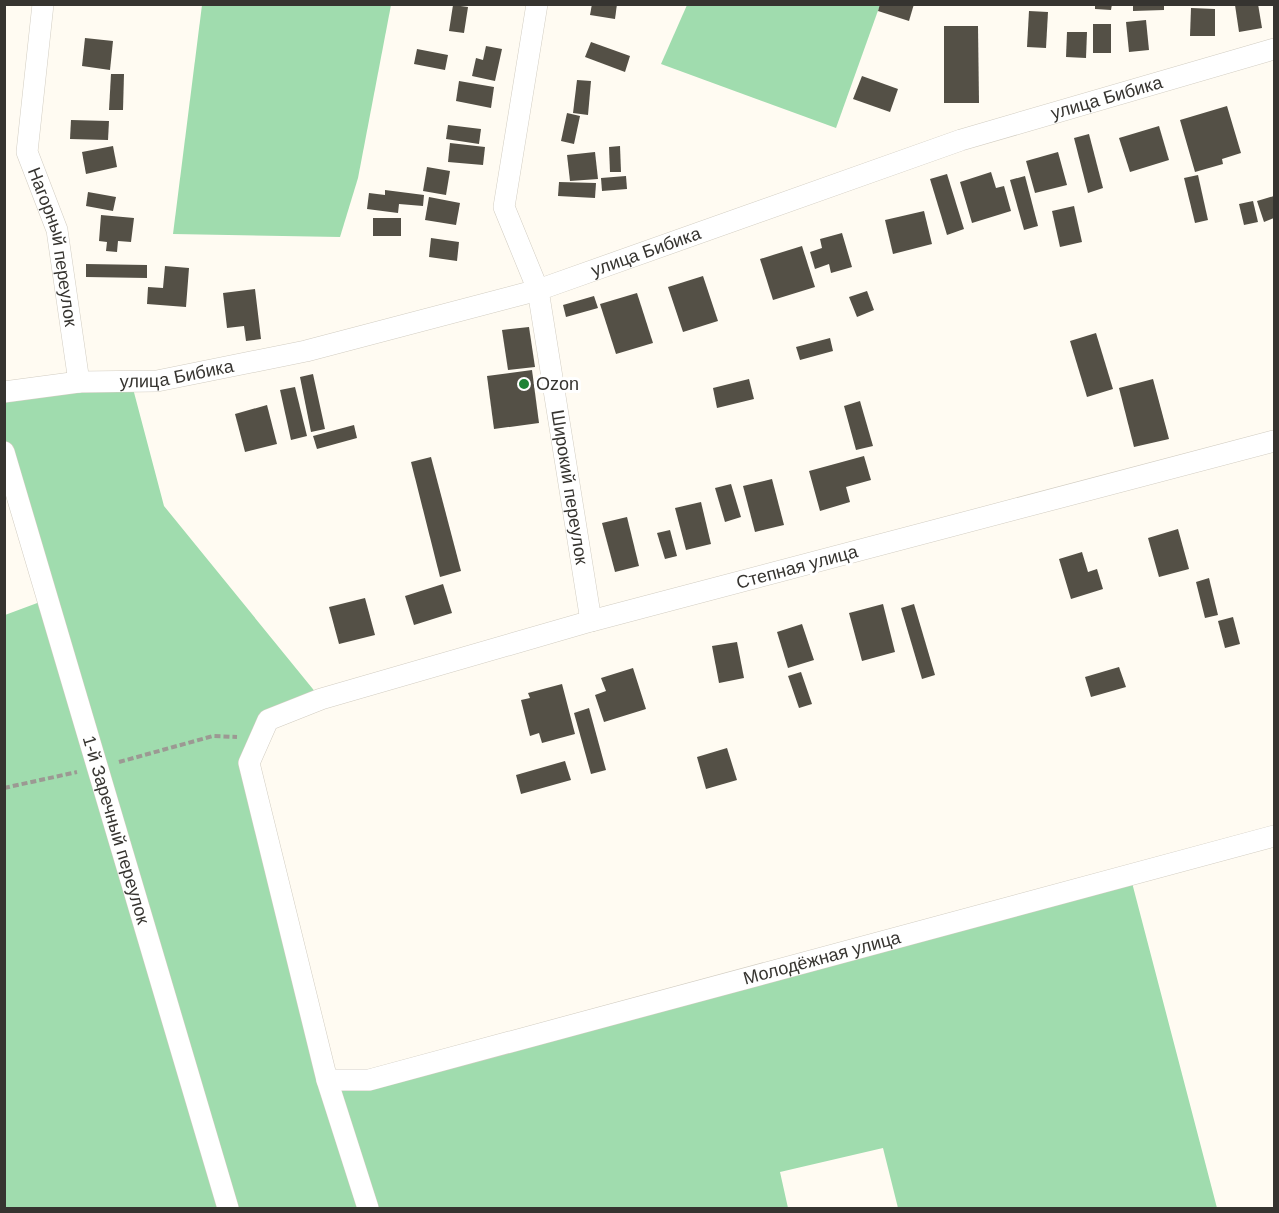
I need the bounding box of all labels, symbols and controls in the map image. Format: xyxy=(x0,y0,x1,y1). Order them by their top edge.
street label: улица Бибика xyxy=(1049,72,1166,123)
street label: Нагорный переулок xyxy=(24,164,81,328)
street label: улица Бибика xyxy=(588,223,704,280)
street label: улица Бибика xyxy=(120,356,236,391)
place label: Ozon xyxy=(536,374,579,394)
marker: Ozon xyxy=(517,377,531,391)
street label: Широкий переулок xyxy=(547,408,592,566)
street label: Степная улица xyxy=(734,541,861,593)
street label: 1-й Заречный переулок xyxy=(79,733,153,926)
street label: Молодёжная улица xyxy=(741,927,904,989)

